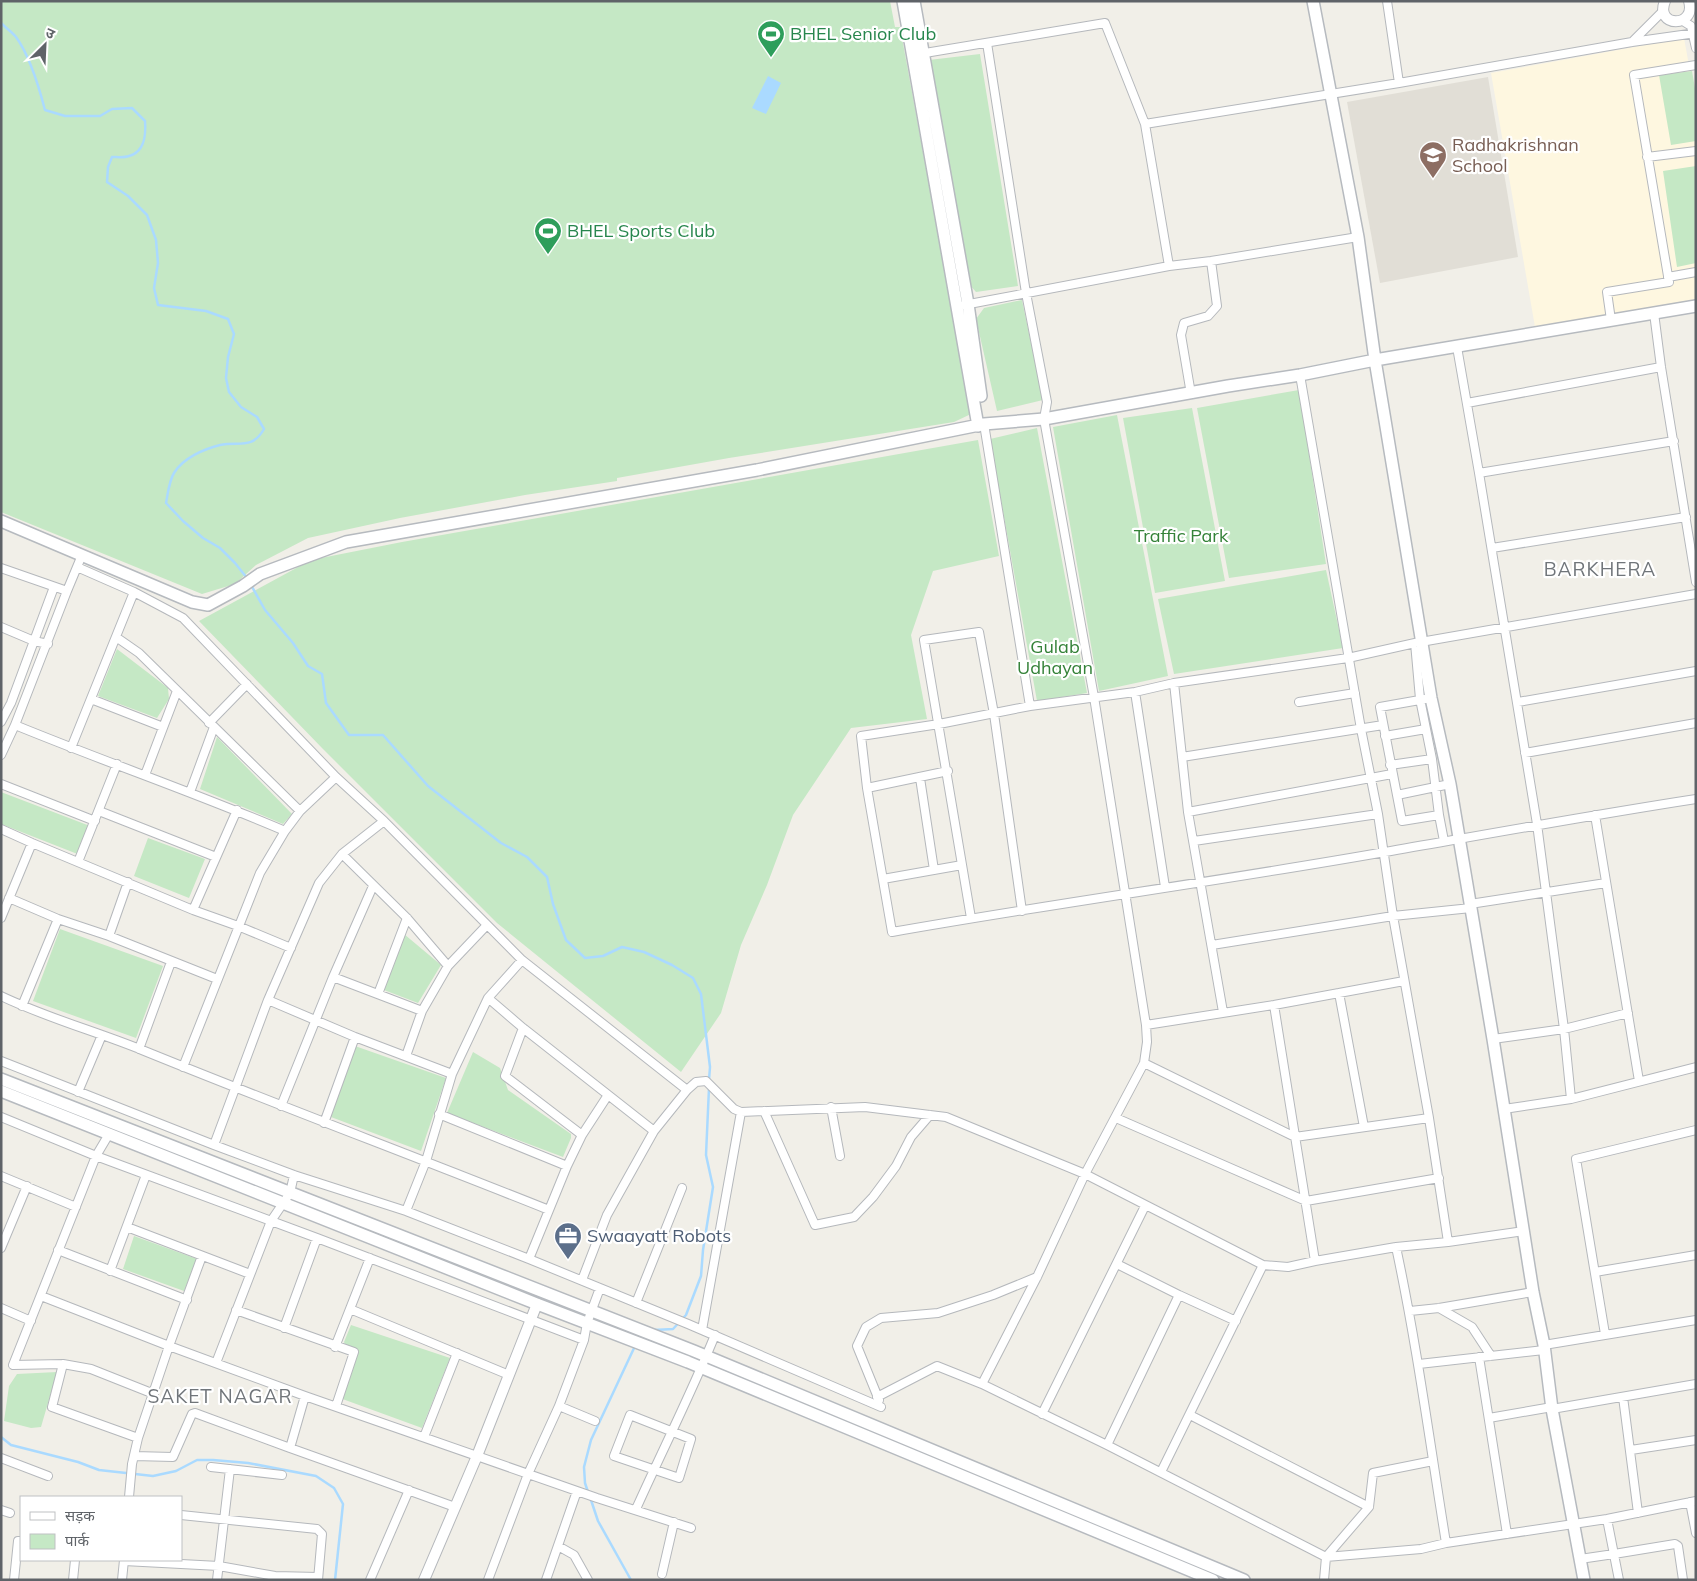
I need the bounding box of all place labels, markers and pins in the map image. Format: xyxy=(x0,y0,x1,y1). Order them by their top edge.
sports icon: BHEL Senior Club xyxy=(756,19,786,58)
place label: BHEL Senior Club xyxy=(790,22,936,45)
place label: Radhakrishnan School xyxy=(1452,133,1579,177)
school or university icon: Radhakrishnan School xyxy=(1418,140,1448,179)
sports icon: BHEL Sports Club xyxy=(533,216,563,255)
place label: BHEL Sports Club xyxy=(567,219,715,242)
office icon: Swaayatt Robots xyxy=(553,1221,583,1260)
place label: Swaayatt Robots xyxy=(587,1224,731,1247)

